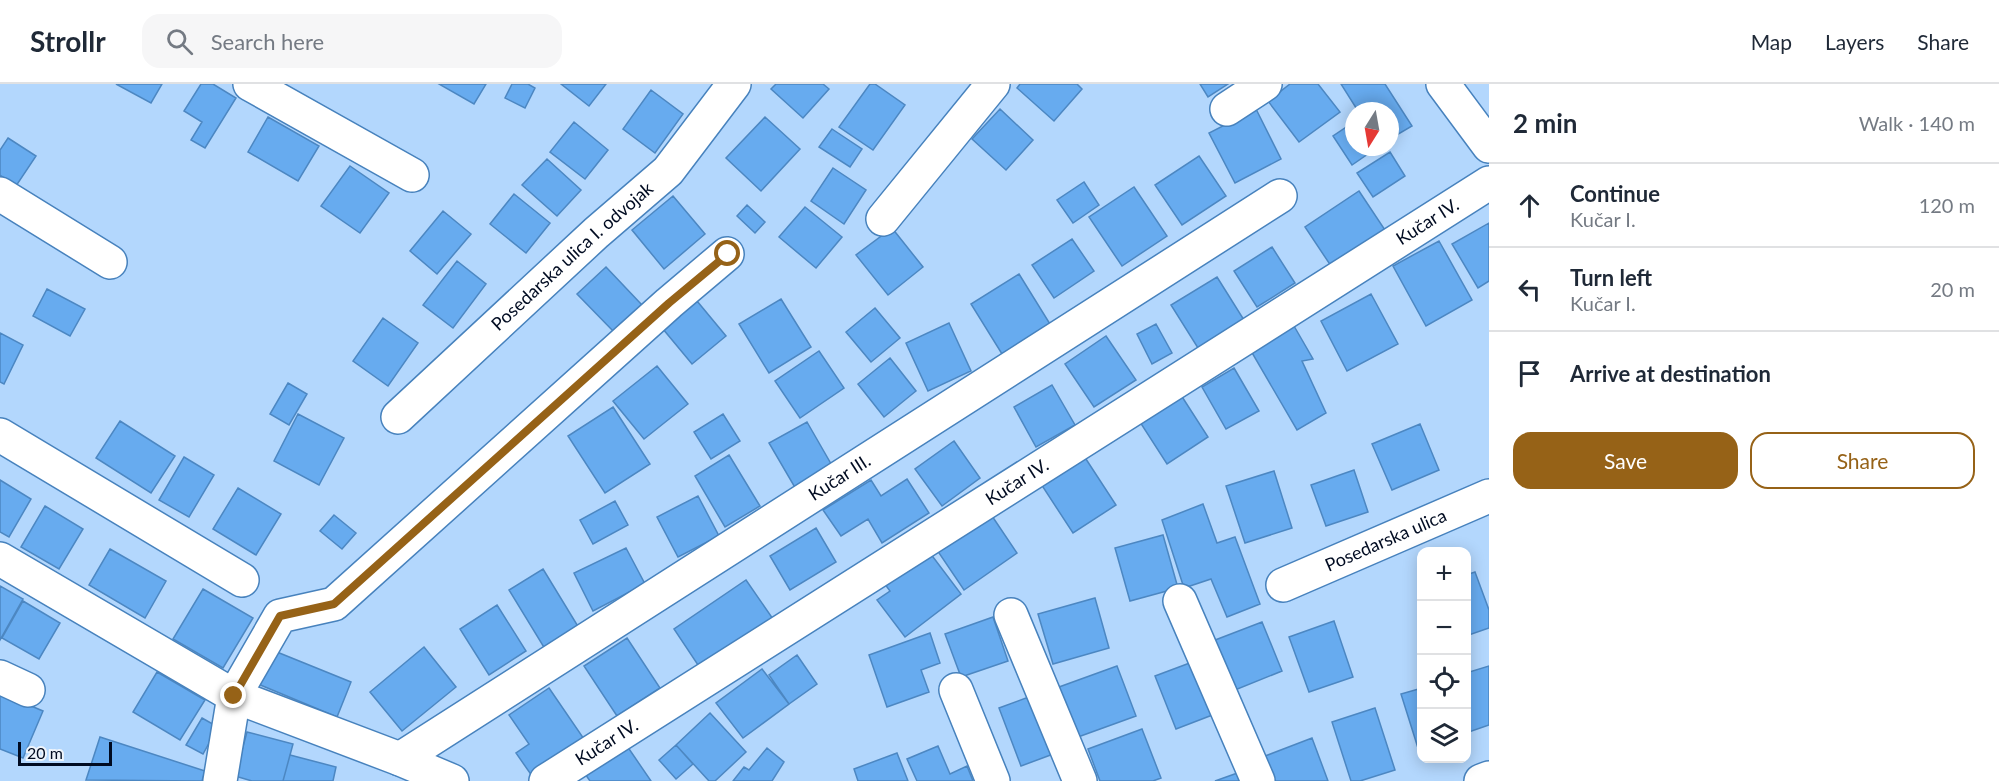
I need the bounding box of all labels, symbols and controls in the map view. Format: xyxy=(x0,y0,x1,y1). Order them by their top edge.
search box xyxy=(142,14,562,68)
text: Strollr xyxy=(30,24,106,58)
icon: search xyxy=(163,25,196,58)
text: Search here xyxy=(211,28,324,55)
text: Map xyxy=(1751,29,1792,54)
text: Layers xyxy=(1825,29,1884,54)
text: Share xyxy=(1917,29,1969,54)
north arrow xyxy=(1345,102,1399,156)
text: 2 min xyxy=(1513,107,1577,139)
text: Walk · 140 m xyxy=(1859,111,1975,135)
street label: Posedarska ulica I. odvojak xyxy=(486,176,658,335)
text: Continue xyxy=(1570,180,1660,207)
icon: ahead xyxy=(1513,189,1546,222)
street label: Kučar IV. xyxy=(1392,193,1463,249)
text: 120 m xyxy=(1919,193,1975,217)
text: Kučar I. xyxy=(1570,207,1636,231)
route start xyxy=(714,240,740,266)
text: Turn left xyxy=(1570,264,1652,291)
icon: left xyxy=(1513,273,1546,306)
text: 20 m xyxy=(1930,277,1975,301)
text: Kučar I. xyxy=(1570,291,1636,315)
icon: arrive xyxy=(1513,357,1546,390)
text: Arrive at destination xyxy=(1570,360,1771,387)
button: Save xyxy=(1513,432,1738,489)
button: Share xyxy=(1750,432,1975,489)
street label: Kučar III. xyxy=(804,449,874,505)
street label: Kučar IV. xyxy=(981,453,1052,509)
street label: Posedarska ulica xyxy=(1321,504,1450,576)
map controls xyxy=(1417,547,1471,763)
button: + xyxy=(1417,547,1471,601)
button: − xyxy=(1417,601,1471,655)
button: locate xyxy=(1417,655,1471,709)
route end xyxy=(220,682,246,708)
button: layers xyxy=(1417,709,1471,763)
street label: Kučar IV. xyxy=(571,714,642,770)
scale bar xyxy=(18,739,112,766)
text: 20 m xyxy=(27,743,63,762)

